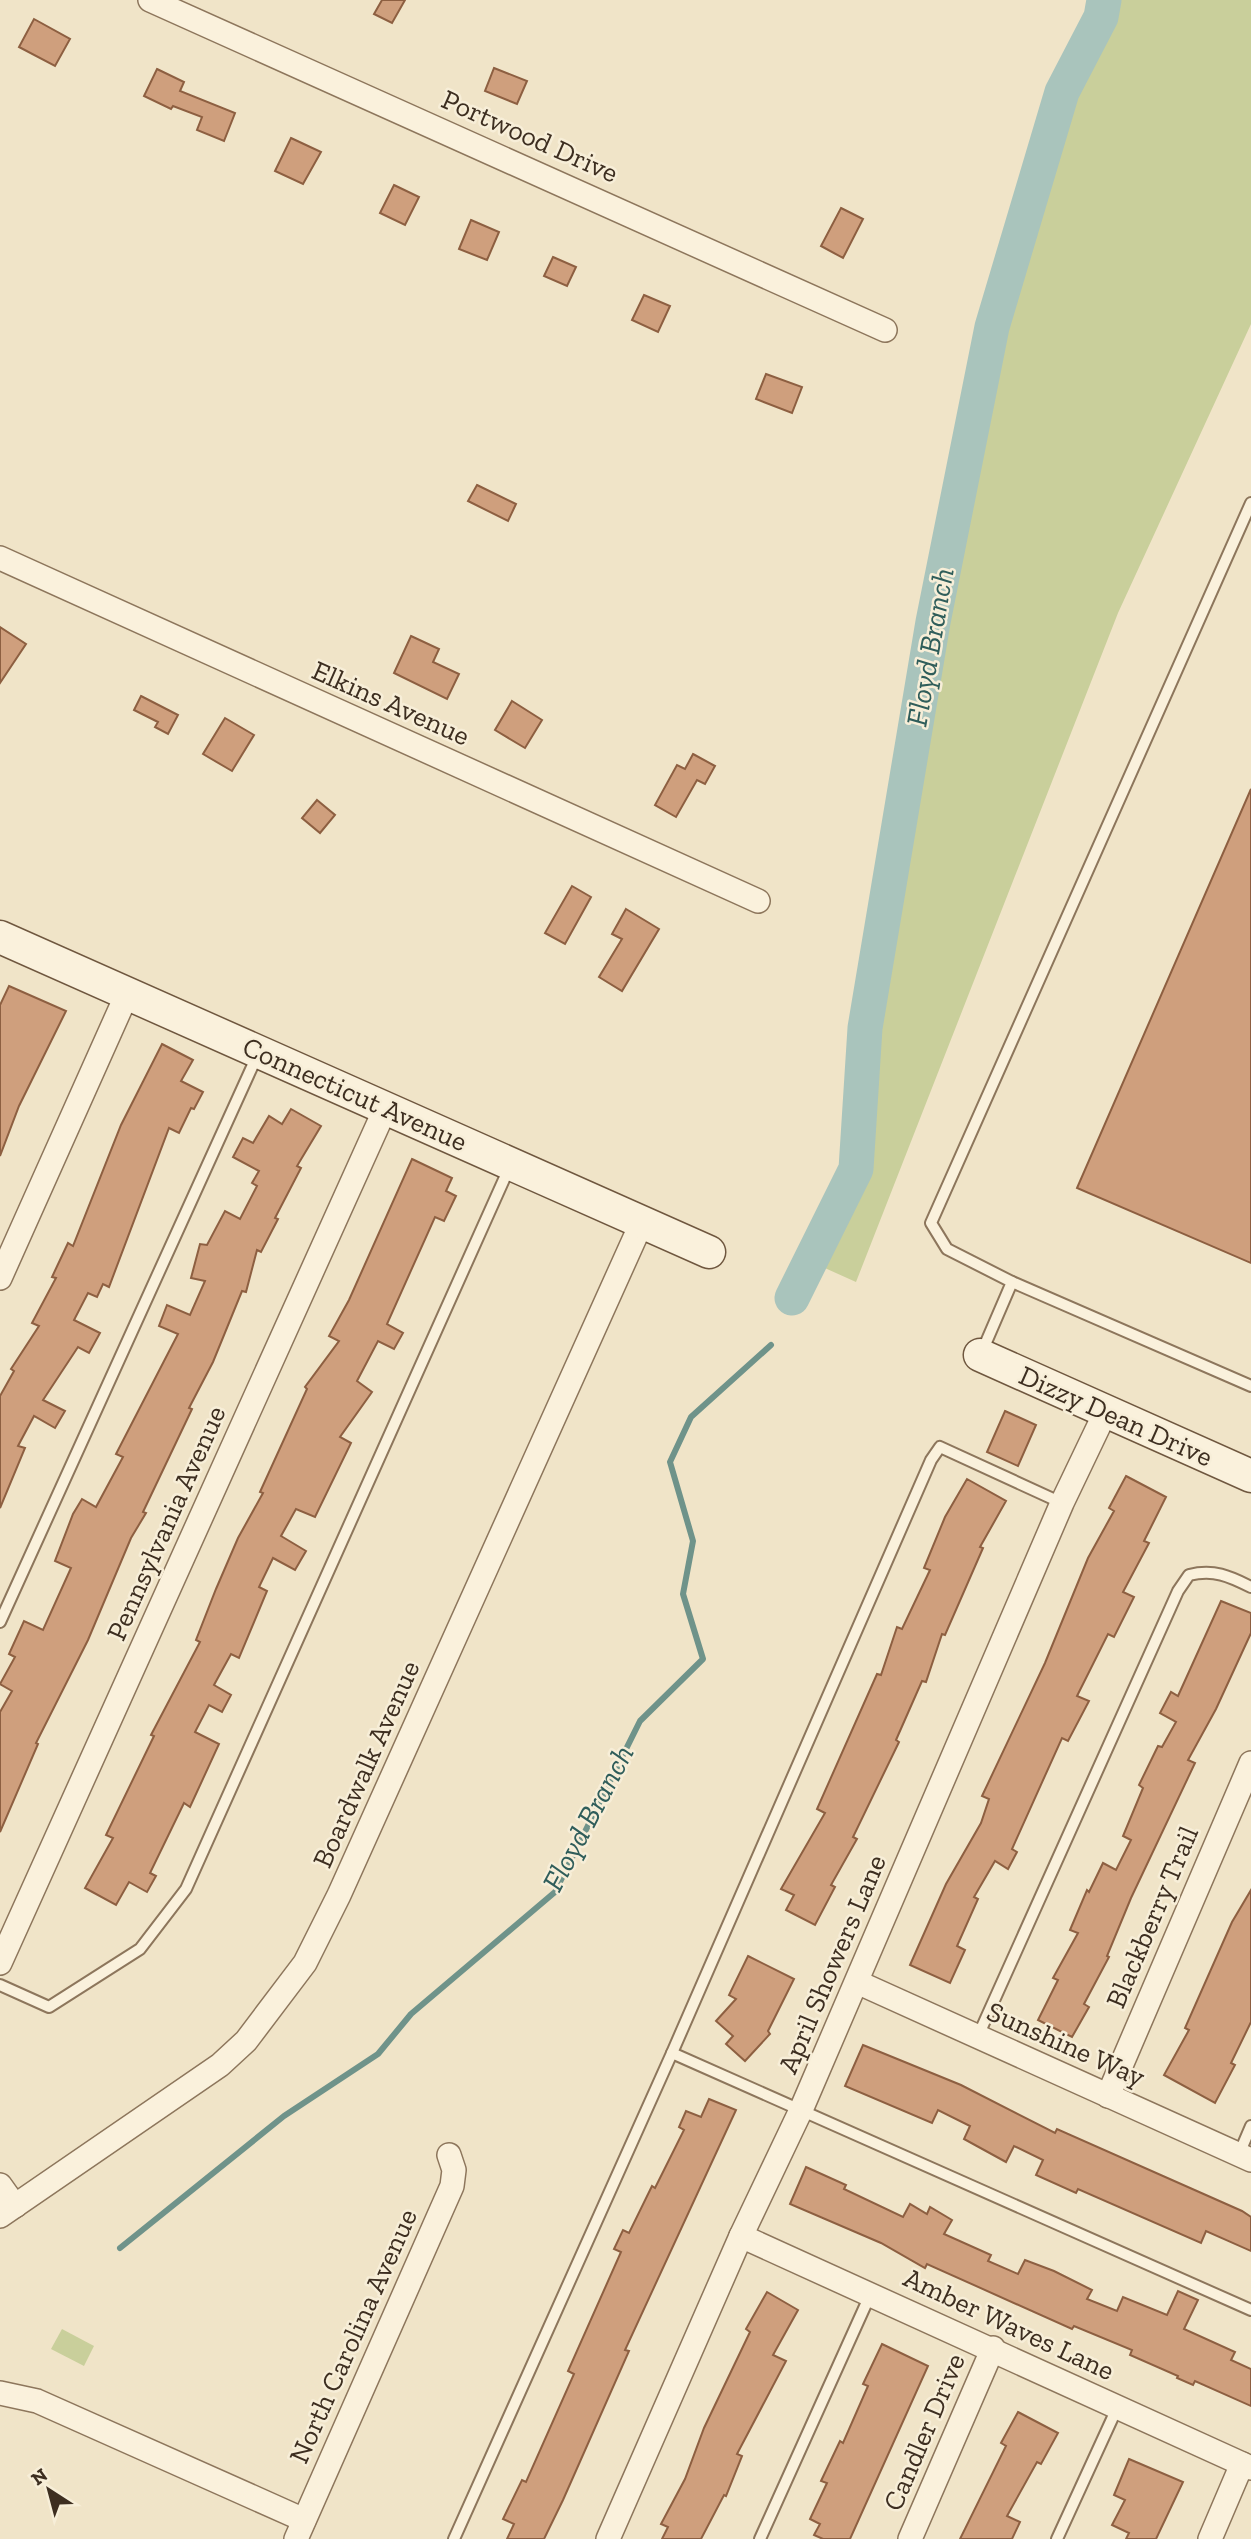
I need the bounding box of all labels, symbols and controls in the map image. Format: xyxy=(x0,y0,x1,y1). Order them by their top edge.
street label: Portwood Drive xyxy=(437,82,623,190)
water label: Floyd Branch xyxy=(898,565,962,729)
street label: Elkins Avenue xyxy=(307,654,475,752)
street label: Connecticut Avenue xyxy=(238,1030,472,1158)
street label: Dizzy Dean Drive xyxy=(1014,1359,1218,1473)
street label: Pennsylvania Avenue xyxy=(99,1401,233,1645)
street label: Boardwalk Avenue xyxy=(306,1655,426,1873)
water label: Floyd Branch xyxy=(534,1739,642,1897)
street label: Blackberry Trail xyxy=(1099,1821,1205,2013)
street label: April Showers Lane xyxy=(771,1850,893,2078)
street label: Sunshine Way xyxy=(982,1995,1151,2094)
street label: North Carolina Avenue xyxy=(282,2204,424,2468)
street label: Amber Waves Lane xyxy=(898,2261,1120,2387)
street label: Candler Drive xyxy=(876,2349,972,2515)
north arrow xyxy=(14,2455,84,2525)
text: N xyxy=(27,2463,52,2490)

